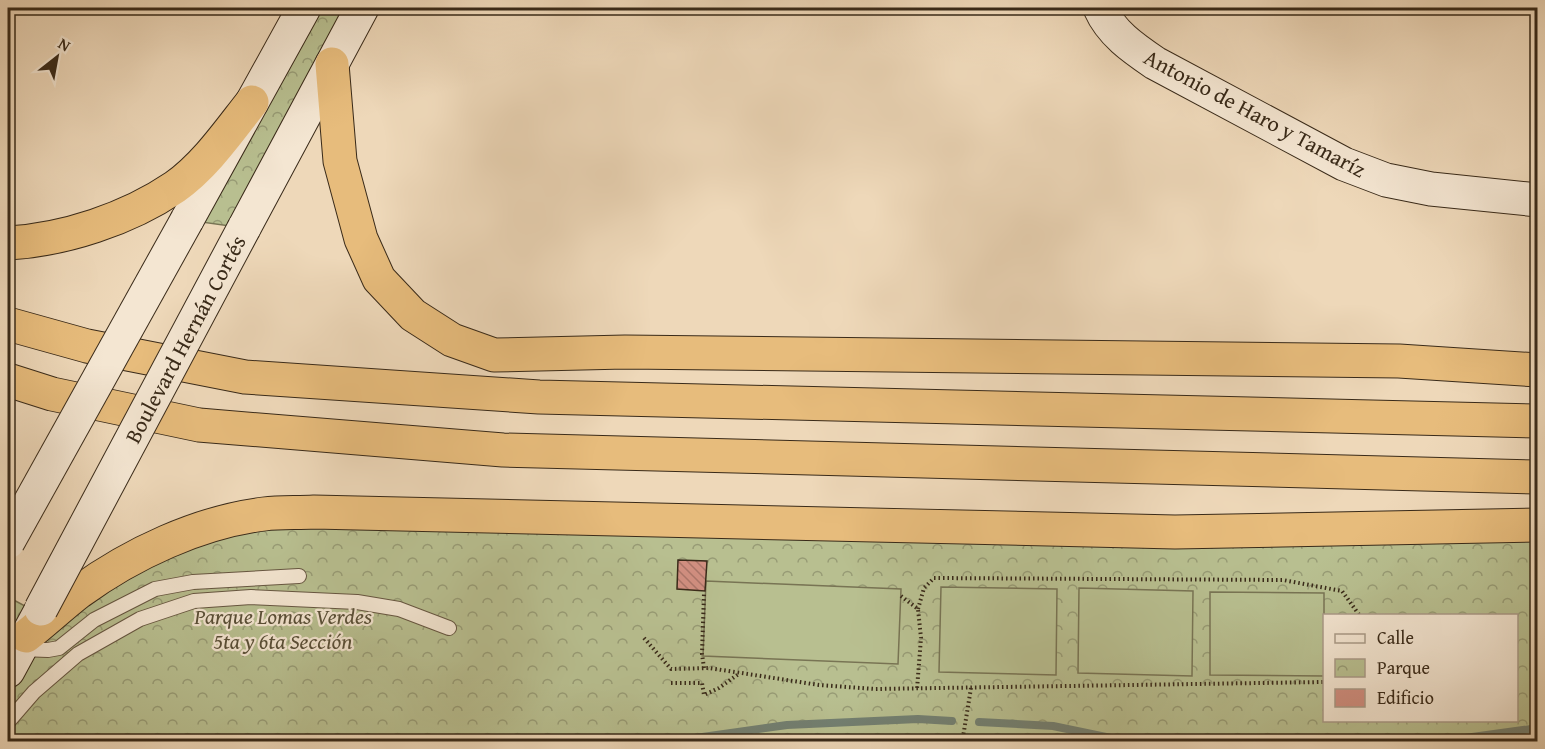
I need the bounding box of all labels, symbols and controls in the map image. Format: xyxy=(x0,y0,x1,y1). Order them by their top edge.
north arrow xyxy=(27,27,87,87)
text: N xyxy=(54,31,76,57)
street label: Antonio de Haro y Tamaríz xyxy=(1138,41,1372,185)
street label: Boulevard Hernán Cortés xyxy=(117,229,253,449)
park label: Parque Lomas Verdes 5ta y 6ta Sección xyxy=(193,600,372,657)
legend xyxy=(1323,614,1518,722)
text: Calle xyxy=(1377,624,1414,651)
text: Parque xyxy=(1377,654,1430,681)
text: Edificio xyxy=(1377,684,1434,711)

